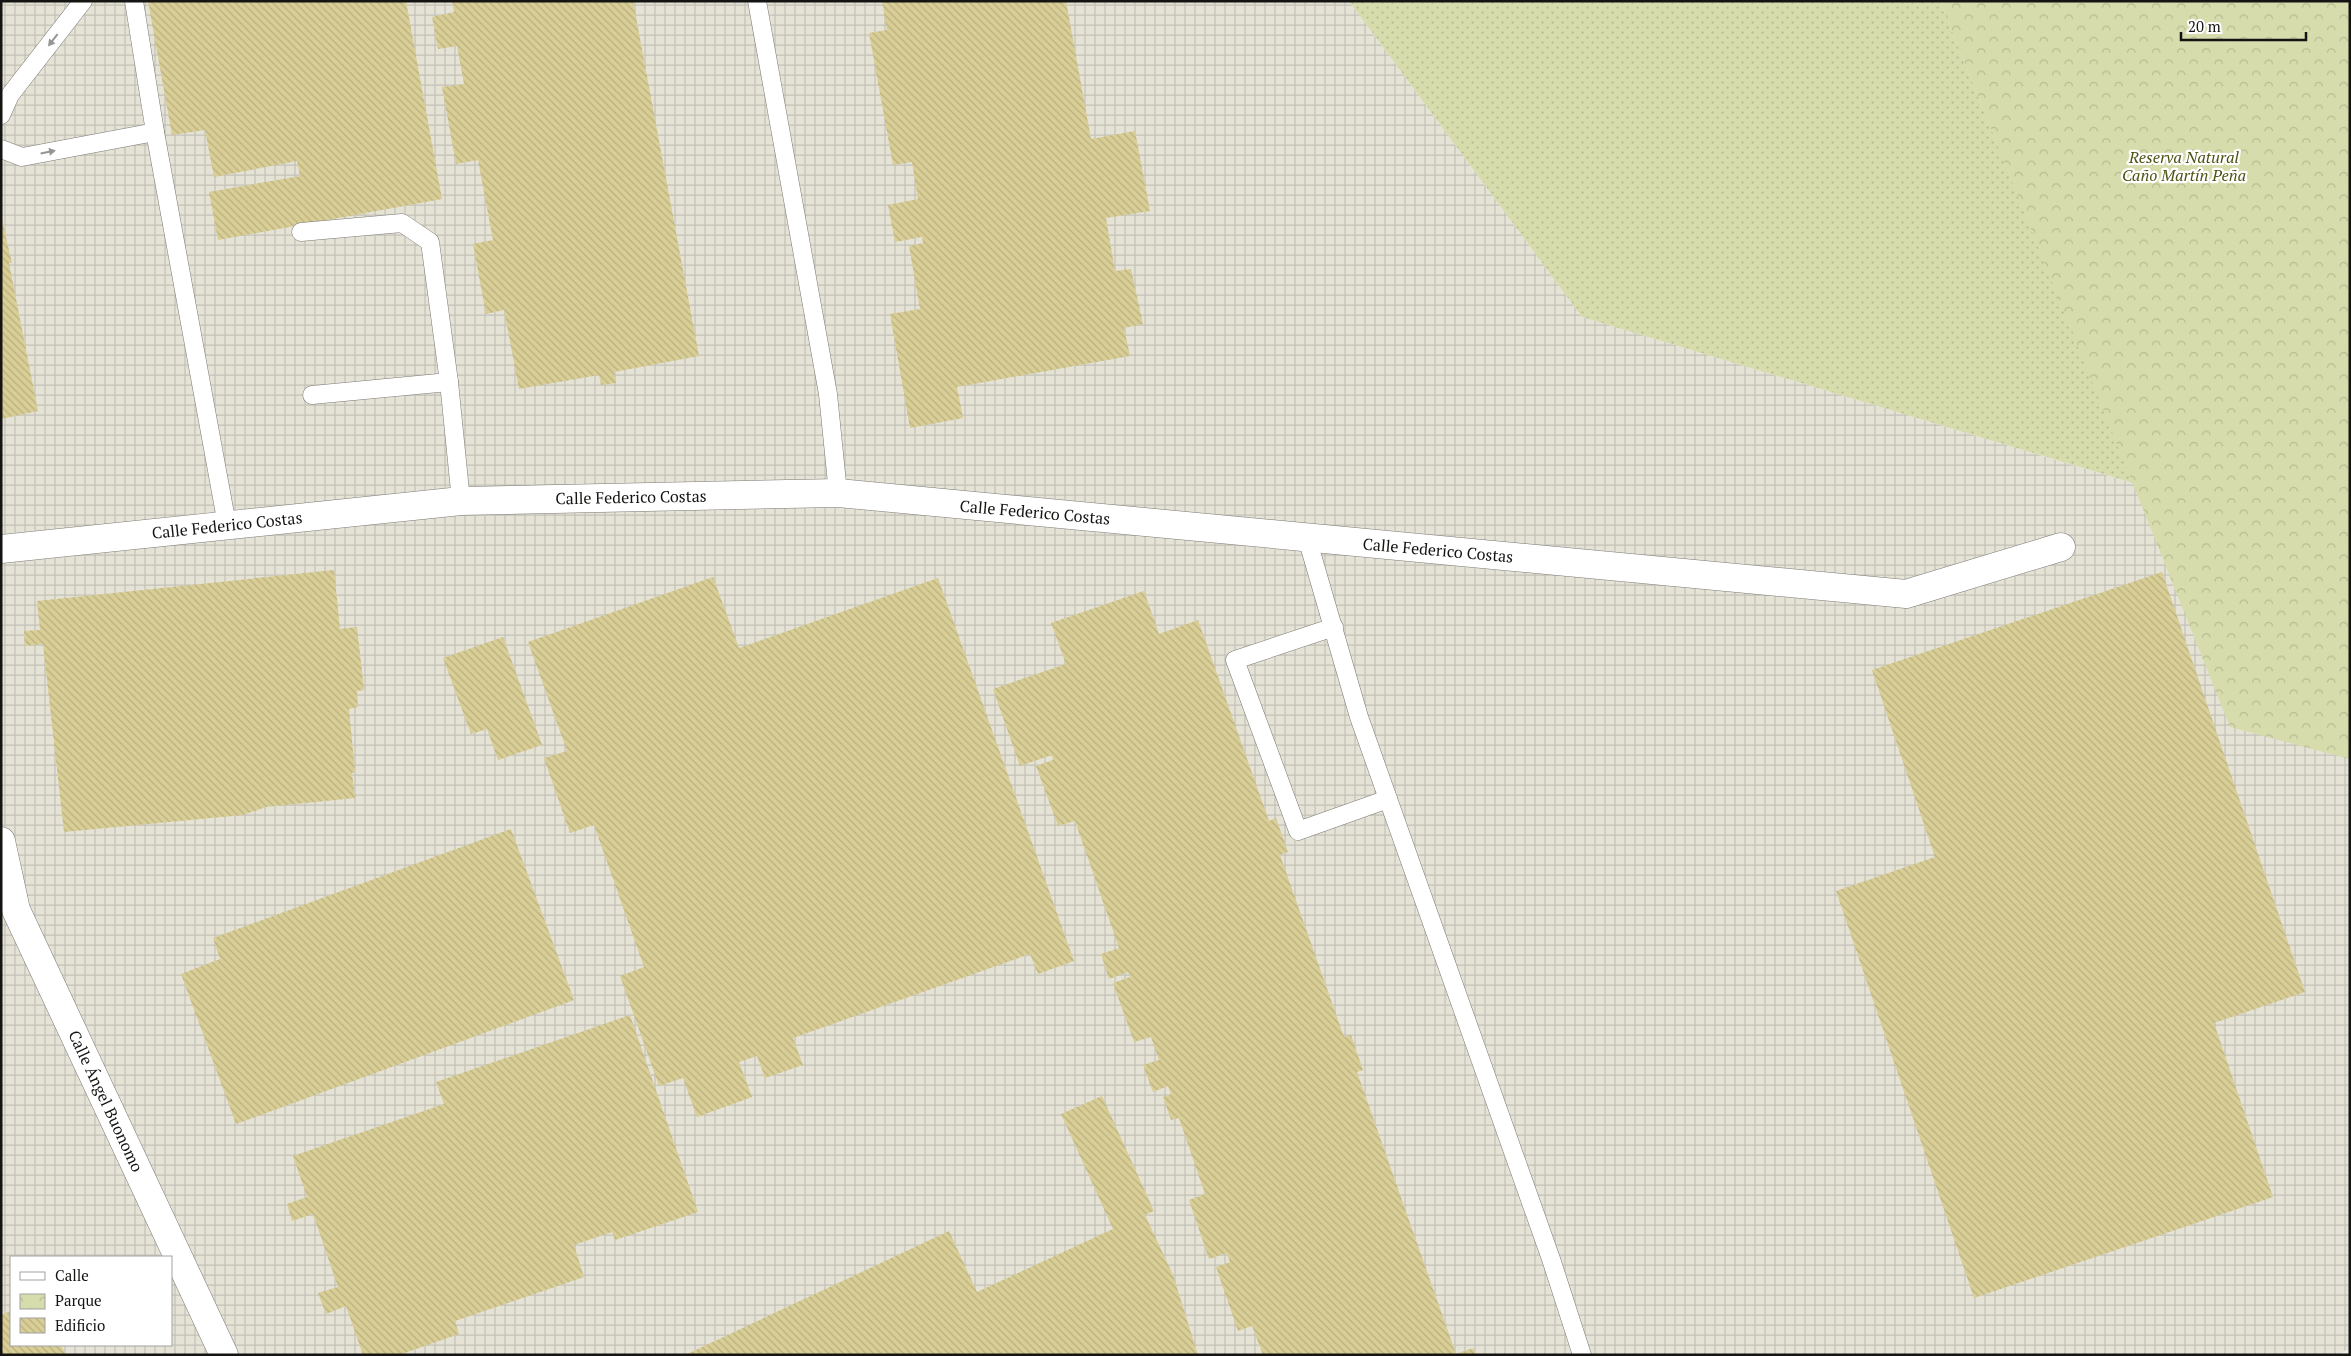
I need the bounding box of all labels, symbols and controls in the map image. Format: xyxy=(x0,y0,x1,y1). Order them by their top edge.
scale bar xyxy=(2181,10,2306,42)
text: 20 m xyxy=(2188,16,2221,36)
one-way arrow xyxy=(47,33,58,46)
park label: Reserva Natural Caño Martín Peña xyxy=(2122,146,2246,186)
one-way arrow xyxy=(41,147,57,155)
street label: Calle Federico Costas xyxy=(555,485,707,509)
street label: Calle Federico Costas xyxy=(959,494,1111,530)
street label: Calle Federico Costas xyxy=(151,506,303,544)
street label: Calle Federico Costas xyxy=(1362,532,1514,568)
street label: Calle Ángel Buonomo xyxy=(63,1027,149,1176)
legend xyxy=(10,1256,172,1346)
text: Calle xyxy=(55,1265,89,1285)
text: Parque xyxy=(55,1290,102,1310)
text: Edificio xyxy=(55,1315,105,1335)

